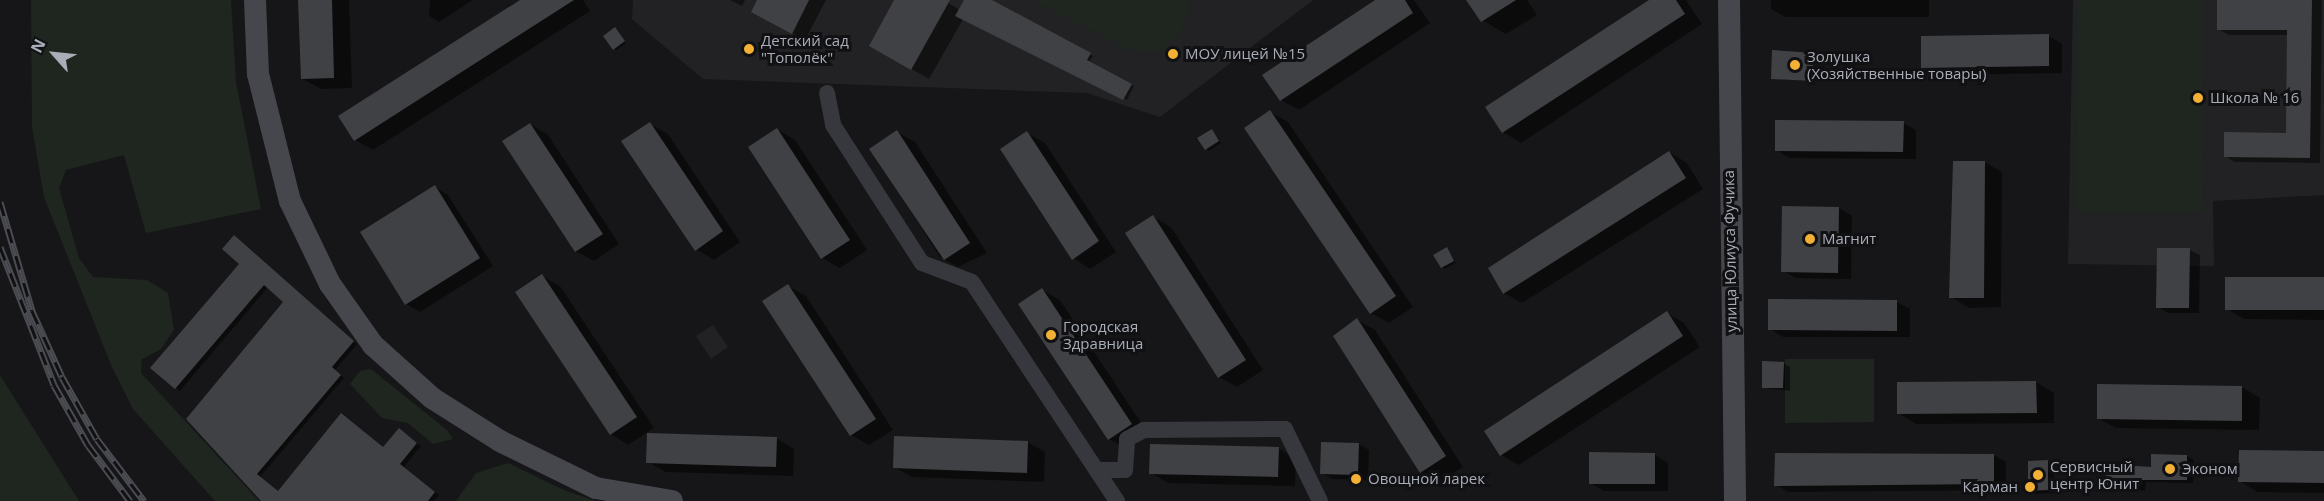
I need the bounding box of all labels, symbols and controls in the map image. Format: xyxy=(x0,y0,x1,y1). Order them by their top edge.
north arrow xyxy=(24,24,84,84)
place label: Детский сад "Тополёк" xyxy=(761,31,849,66)
text: N xyxy=(25,35,51,57)
marker: Детский сад "Тополёк" xyxy=(742,42,756,56)
place label: МОУ лицей №15 xyxy=(1185,45,1305,63)
marker: МОУ лицей №15 xyxy=(1166,47,1180,61)
place label: Золушка (Хозяйственные товары) xyxy=(1807,47,1986,82)
marker: Золушка (Хозяйственные товары) xyxy=(1788,58,1802,72)
place label: Школа № 16 xyxy=(2210,89,2299,107)
marker: Школа № 16 xyxy=(2191,91,2205,105)
street label: улица Юлиуса Фучика xyxy=(1720,170,1740,332)
place label: Магнит xyxy=(1822,230,1876,248)
marker: Магнит xyxy=(1803,232,1817,246)
place label: Городская Здравница xyxy=(1063,317,1143,352)
marker: Городская Здравница xyxy=(1044,328,1058,342)
place label: Сервисный центр Юнит xyxy=(2050,457,2139,492)
place label: Эконом xyxy=(2182,460,2238,478)
marker: Эконом xyxy=(2163,462,2177,476)
marker: Сервисный центр Юнит xyxy=(2031,468,2045,482)
place label: Овощной ларек xyxy=(1368,470,1485,488)
marker: Овощной ларек xyxy=(1349,472,1363,486)
place label: Карман xyxy=(1963,478,2018,496)
marker: Карман xyxy=(2023,480,2037,494)

